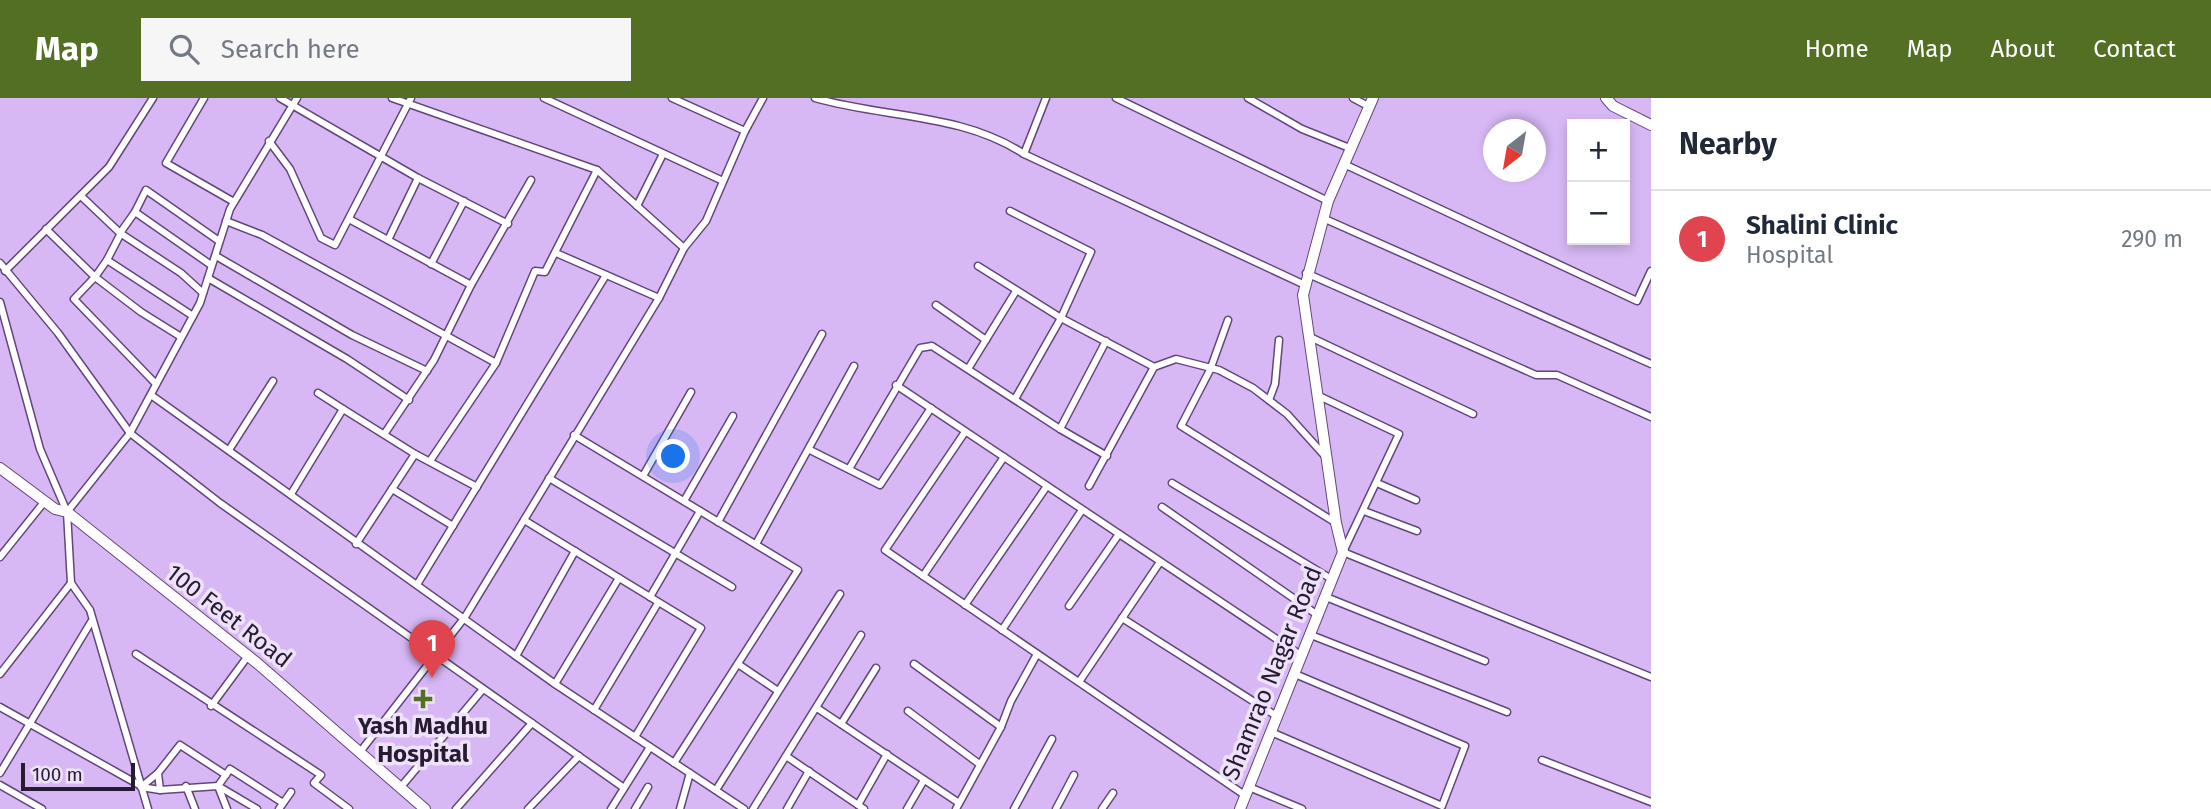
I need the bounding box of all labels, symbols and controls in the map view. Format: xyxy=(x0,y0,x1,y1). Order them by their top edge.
search box xyxy=(141,18,631,81)
text: Map xyxy=(35,29,99,69)
icon: search xyxy=(165,30,203,68)
text: Search here xyxy=(221,34,360,65)
text: Home xyxy=(1805,35,1869,63)
text: Map xyxy=(1907,35,1953,63)
text: About xyxy=(1991,35,2055,63)
text: Contact xyxy=(2093,35,2176,63)
north arrow xyxy=(1483,119,1546,182)
map controls xyxy=(1567,119,1630,245)
button: + xyxy=(1567,119,1630,182)
text: Nearby xyxy=(1679,126,1777,162)
button: − xyxy=(1567,182,1630,245)
text: Shalini Clinic xyxy=(1746,210,1898,241)
text: 1 xyxy=(1697,225,1707,253)
text: 290 m xyxy=(2121,225,2183,253)
text: Hospital xyxy=(1746,241,1833,269)
your location xyxy=(656,439,690,473)
street label: 100 Feet Road xyxy=(161,558,297,674)
street label: Shamrao Nagar Road xyxy=(1216,562,1328,784)
pin: 1 xyxy=(409,620,455,678)
marker: Yash Madhu Hospital xyxy=(413,689,433,709)
place label: Yash Madhu Hospital xyxy=(357,712,488,768)
scale bar xyxy=(21,760,135,792)
text: 100 m xyxy=(32,763,83,786)

